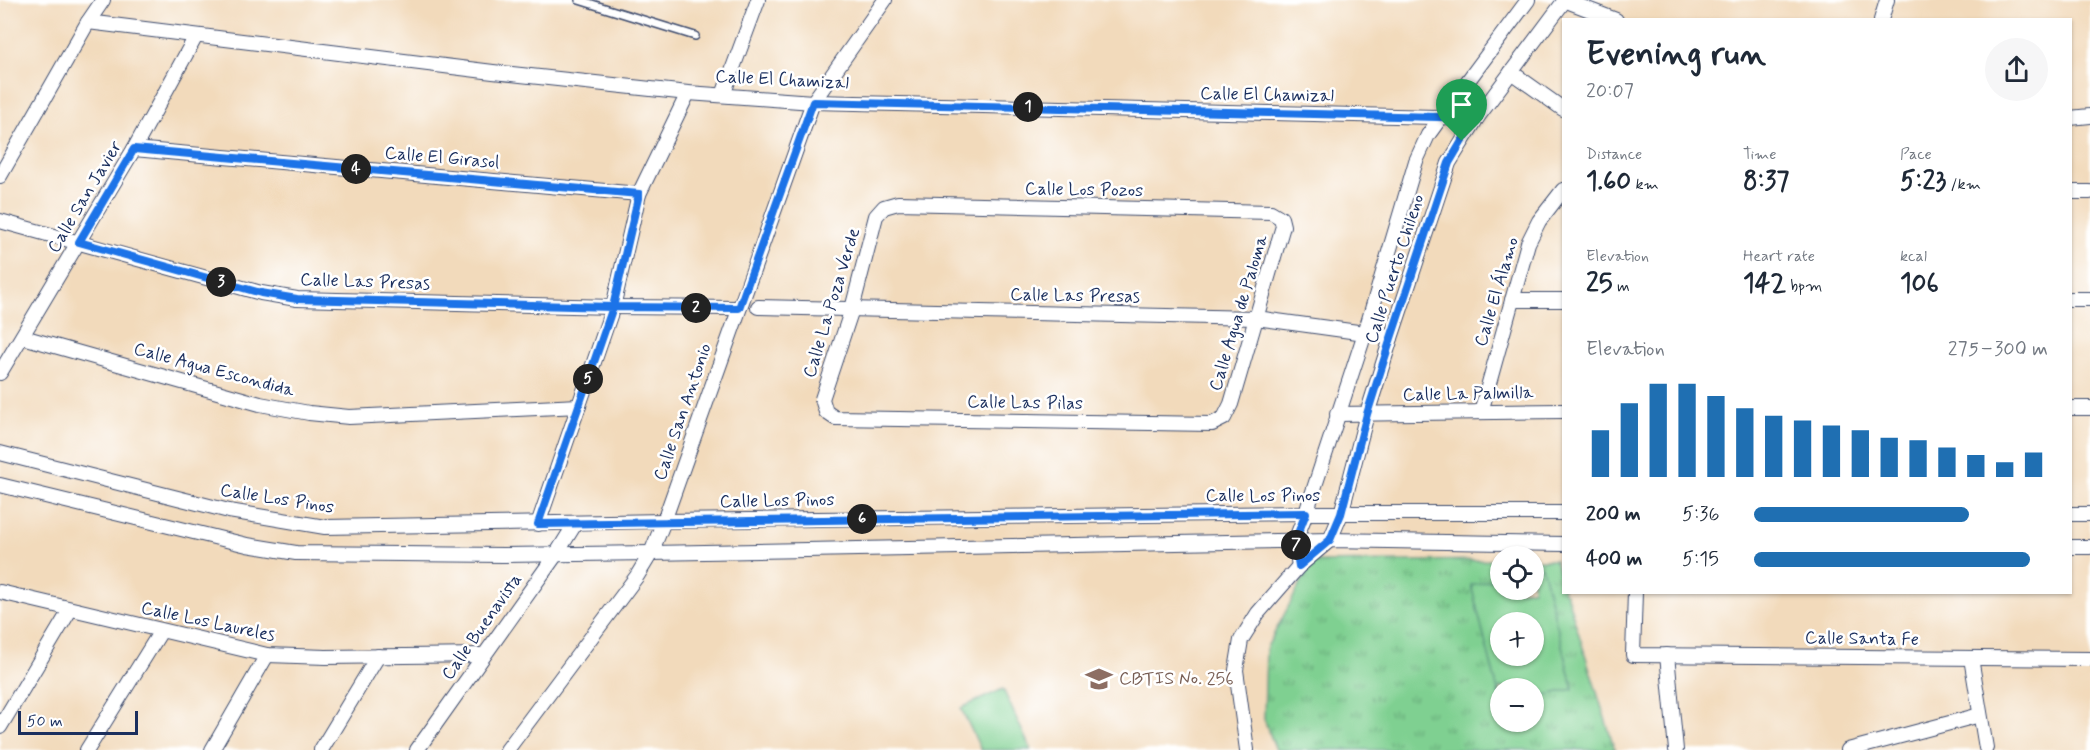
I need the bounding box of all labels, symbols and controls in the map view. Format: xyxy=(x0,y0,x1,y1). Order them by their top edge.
text: Evening run xyxy=(1586,33,1766,77)
button: share xyxy=(1985,38,2048,101)
street label: Calle El Chamizal xyxy=(715,65,849,95)
text: 20:07 xyxy=(1586,78,1634,105)
pin xyxy=(1436,79,1487,141)
street label: Calle El Chamizal xyxy=(1200,82,1334,108)
icon: arrive xyxy=(1445,88,1478,121)
pin: 1 xyxy=(1013,92,1043,122)
text: 1 xyxy=(1024,96,1032,117)
street label: Calle San Javier xyxy=(42,136,128,258)
street label: Calle El Girasol xyxy=(384,141,500,175)
text: Distance xyxy=(1586,144,1642,165)
text: Time xyxy=(1743,144,1777,165)
text: Pace xyxy=(1900,144,1932,165)
pin: 4 xyxy=(341,154,371,184)
text: 4 xyxy=(351,158,361,179)
text: 1.60 xyxy=(1586,165,1631,199)
text: 8:37 xyxy=(1743,165,1789,199)
text: 5:23 xyxy=(1900,165,1946,199)
text: km xyxy=(1631,174,1659,195)
text: /km xyxy=(1946,174,1981,195)
street label: Calle Los Pozos xyxy=(1025,177,1143,203)
street label: Calle Puerto Chileno xyxy=(1360,191,1430,347)
street label: Calle La Poza Verde xyxy=(798,225,866,381)
street label: Calle Agua de Paloma xyxy=(1204,232,1274,394)
street label: Calle El Álamo xyxy=(1469,234,1525,350)
text: Elevation xyxy=(1586,246,1649,267)
text: Heart rate xyxy=(1743,246,1815,267)
text: kcal xyxy=(1900,246,1927,267)
pin: 3 xyxy=(206,267,236,297)
text: 25 xyxy=(1586,267,1613,301)
text: 142 xyxy=(1743,267,1786,301)
text: 106 xyxy=(1900,267,1939,301)
street label: Calle Las Presas xyxy=(300,268,430,296)
text: 3 xyxy=(217,271,225,292)
text: m xyxy=(1613,276,1630,297)
text: bpm xyxy=(1786,276,1822,297)
street label: Calle Las Presas xyxy=(1010,283,1140,309)
pin: 2 xyxy=(681,293,711,323)
text: 2 xyxy=(692,297,700,318)
text: Elevation xyxy=(1586,336,1665,363)
text: 275–300 m xyxy=(1948,336,2048,363)
street label: Calle Agua Escondida xyxy=(131,337,297,403)
street label: Calle San Antonio xyxy=(648,340,718,484)
pin: 5 xyxy=(573,364,603,394)
text: 5 xyxy=(583,368,593,389)
street label: Calle La Palmilla xyxy=(1402,381,1534,407)
street label: Calle Las Pilas xyxy=(967,390,1083,416)
street label: Calle Los Pinos xyxy=(218,478,336,520)
street label: Calle Los Pinos xyxy=(1206,484,1320,508)
street label: Calle Los Pinos xyxy=(719,488,835,514)
text: 200 m xyxy=(1586,501,1641,528)
text: 5:36 xyxy=(1682,501,1719,528)
pin: 6 xyxy=(847,504,877,534)
text: 6 xyxy=(858,508,866,529)
pin: 7 xyxy=(1281,530,1311,560)
text: 7 xyxy=(1291,534,1301,555)
map controls xyxy=(1490,546,1544,732)
button: locate xyxy=(1490,546,1544,600)
text: 400 m xyxy=(1586,546,1642,573)
text: 5:15 xyxy=(1682,546,1719,573)
street label: Calle Buenavista xyxy=(436,569,528,685)
street label: Calle Los Laureles xyxy=(139,596,277,648)
button: + xyxy=(1490,612,1544,666)
street label: Calle Santa Fe xyxy=(1805,626,1919,652)
school or university icon: CBTIS No. 256 xyxy=(1084,664,1114,694)
place label: CBTIS No. 256 xyxy=(1119,667,1234,691)
button: − xyxy=(1490,678,1544,732)
scale bar xyxy=(18,708,138,736)
text: 50 m xyxy=(27,711,63,732)

